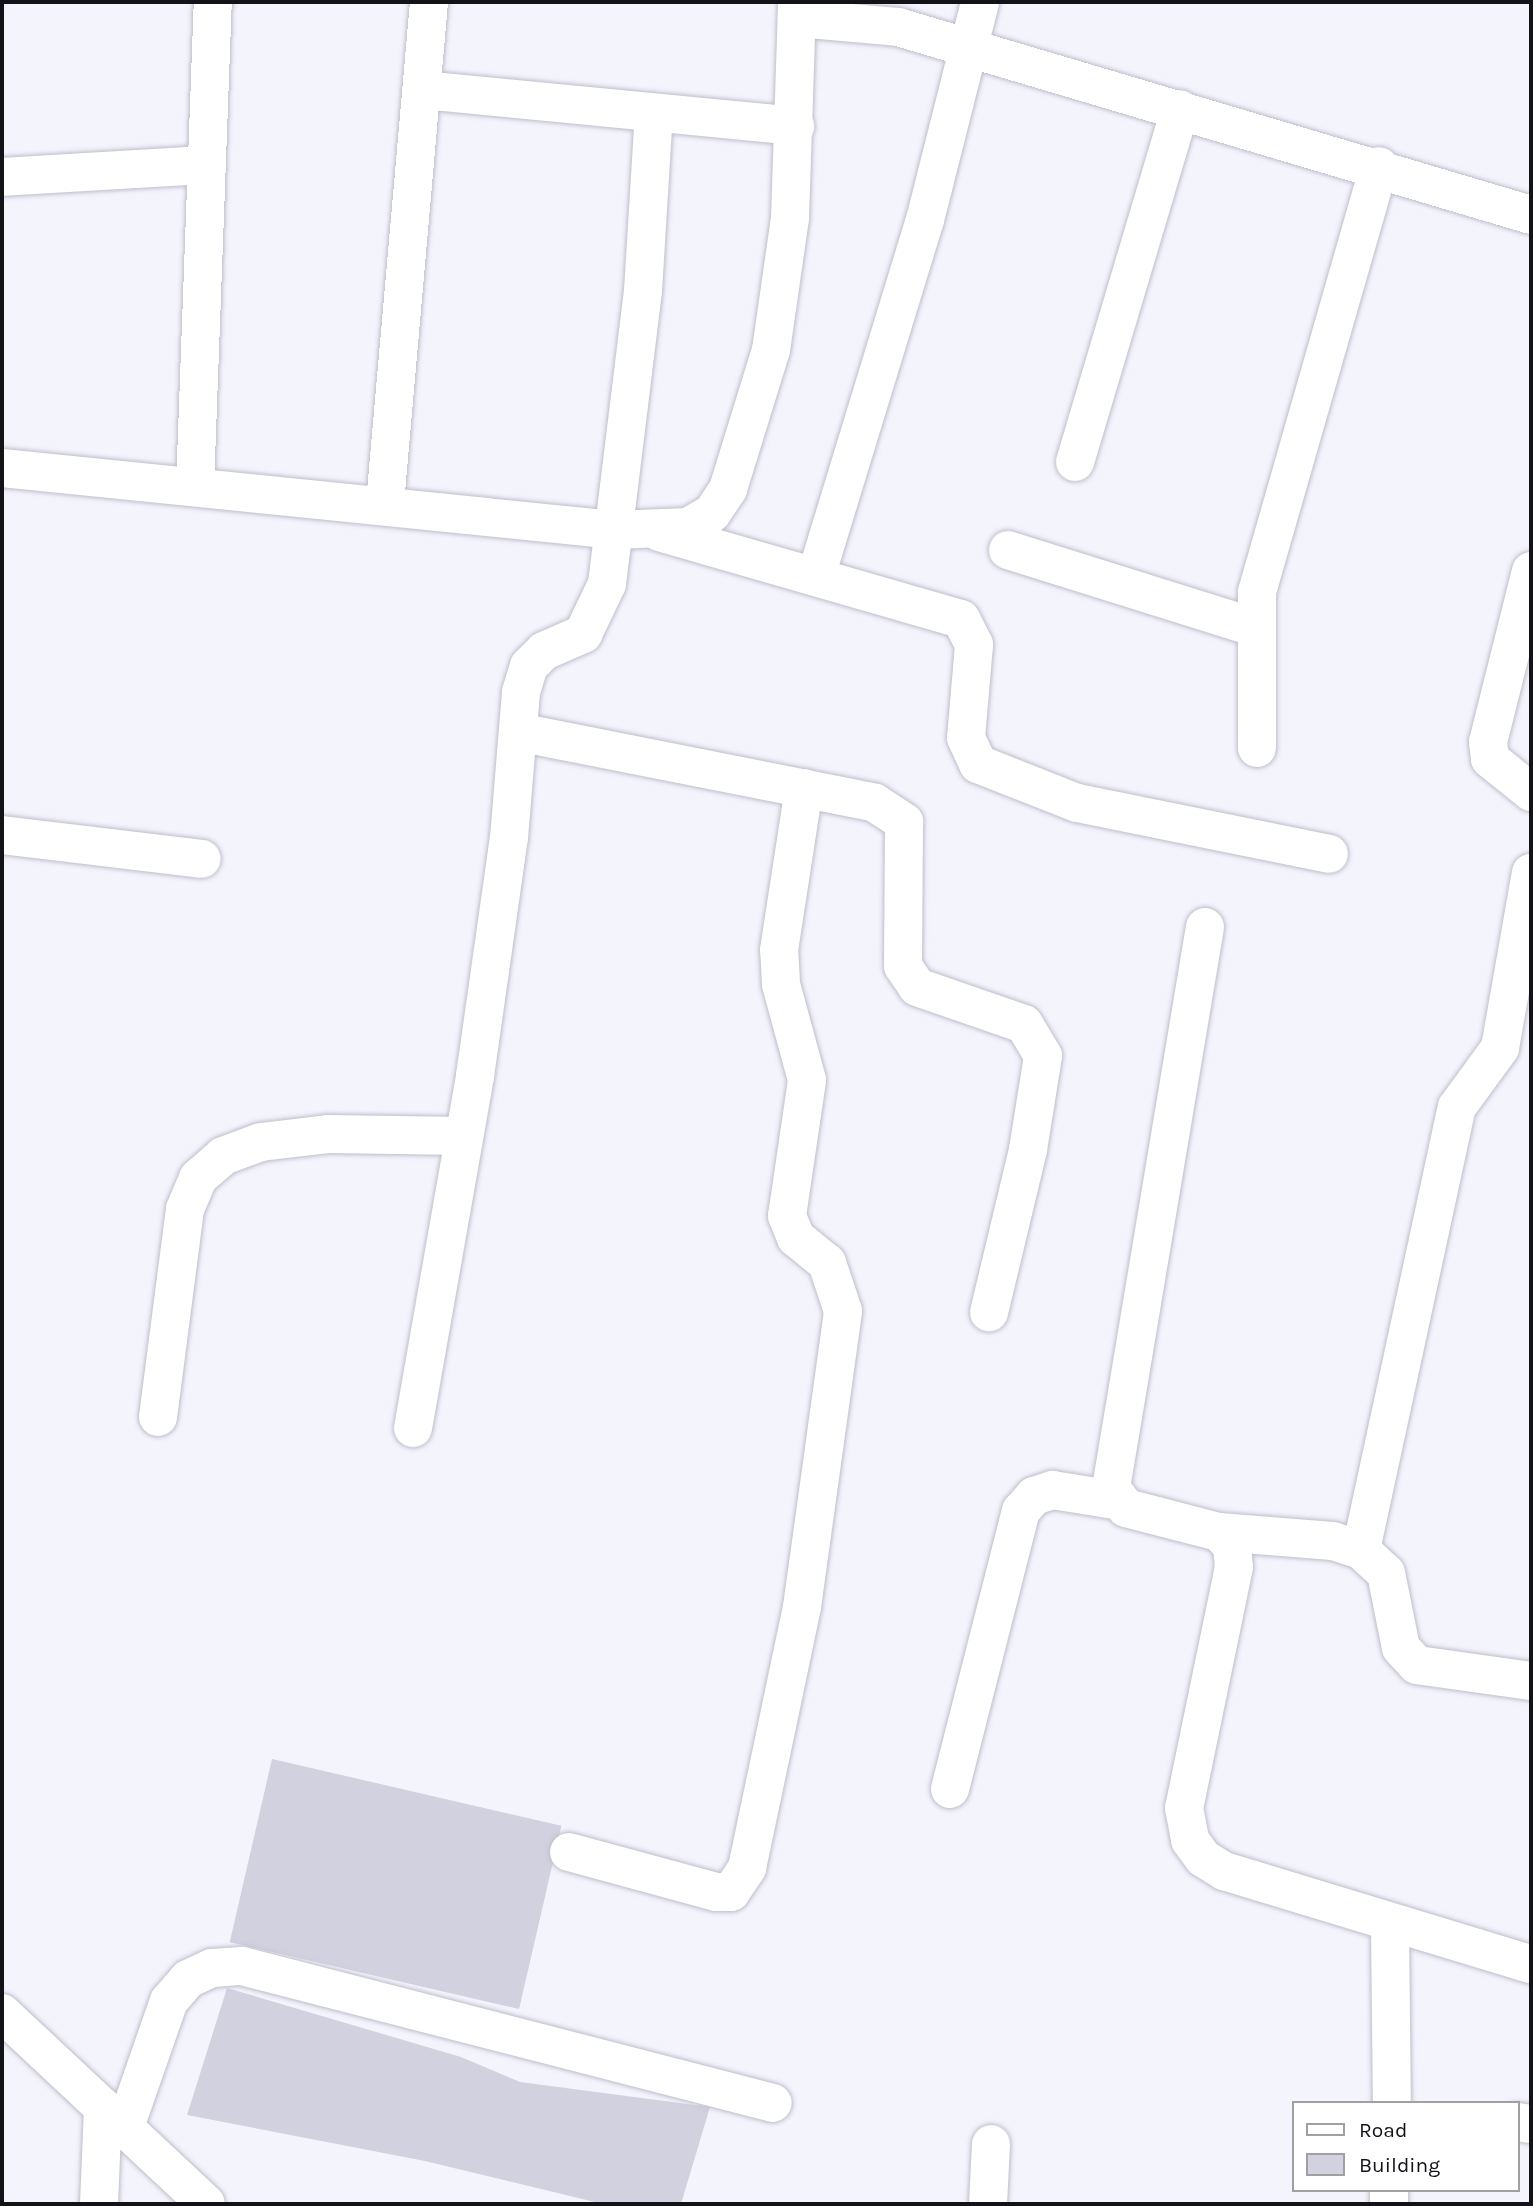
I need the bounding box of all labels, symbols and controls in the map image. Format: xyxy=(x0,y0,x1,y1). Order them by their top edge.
legend xyxy=(1292,2101,1519,2192)
text: Road xyxy=(1359,2118,1407,2142)
text: Building xyxy=(1359,2153,1440,2177)

